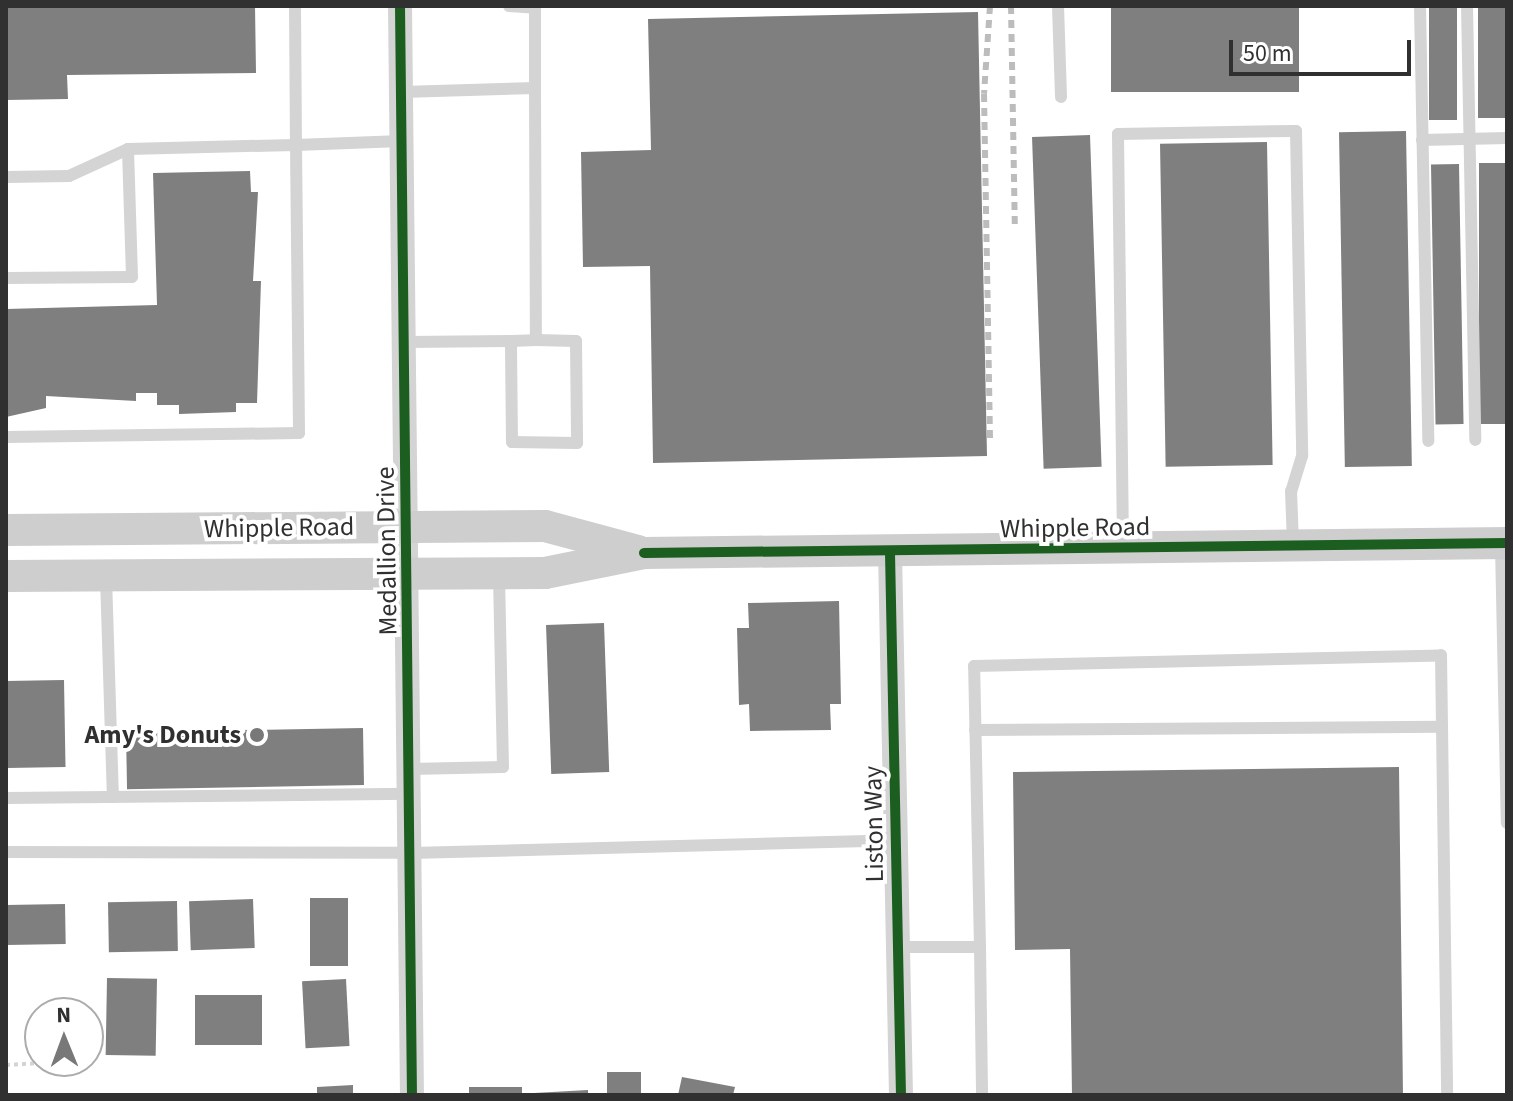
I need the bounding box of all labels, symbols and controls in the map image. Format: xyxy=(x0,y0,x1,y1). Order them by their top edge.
scale bar xyxy=(1233,24,1415,74)
text: 50 m xyxy=(1243,36,1292,71)
street label: Medallion Drive xyxy=(370,466,404,636)
street label: Whipple Road xyxy=(204,511,354,545)
street label: Whipple Road xyxy=(1000,511,1150,545)
place label: Amy's Donuts xyxy=(84,719,241,751)
marker: Amy's Donuts xyxy=(248,726,266,744)
street label: Liston Way xyxy=(857,765,891,883)
north arrow xyxy=(24,997,104,1077)
text: N xyxy=(56,999,71,1031)

